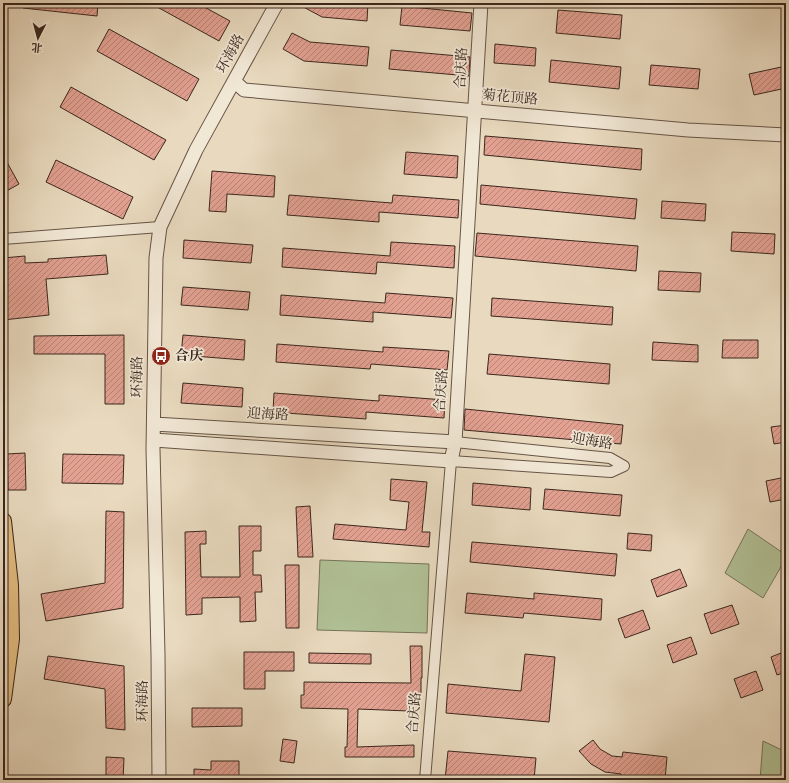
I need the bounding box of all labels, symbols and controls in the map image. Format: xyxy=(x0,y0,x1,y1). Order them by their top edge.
north arrow xyxy=(18,18,58,58)
street label: 环海路 xyxy=(213,31,249,77)
text: 北 xyxy=(31,38,43,54)
street label: 合庆路 xyxy=(451,47,473,89)
street label: 菊花顶路 xyxy=(481,86,539,110)
bus stop icon: 合庆 xyxy=(150,345,172,367)
place label: 合庆 xyxy=(175,347,203,366)
street label: 环海路 xyxy=(128,356,148,398)
street label: 合庆路 xyxy=(431,369,453,413)
street label: 迎海路 xyxy=(247,404,289,426)
street label: 迎海路 xyxy=(570,429,614,455)
street label: 环海路 xyxy=(134,680,153,722)
street label: 合庆路 xyxy=(404,691,426,735)

